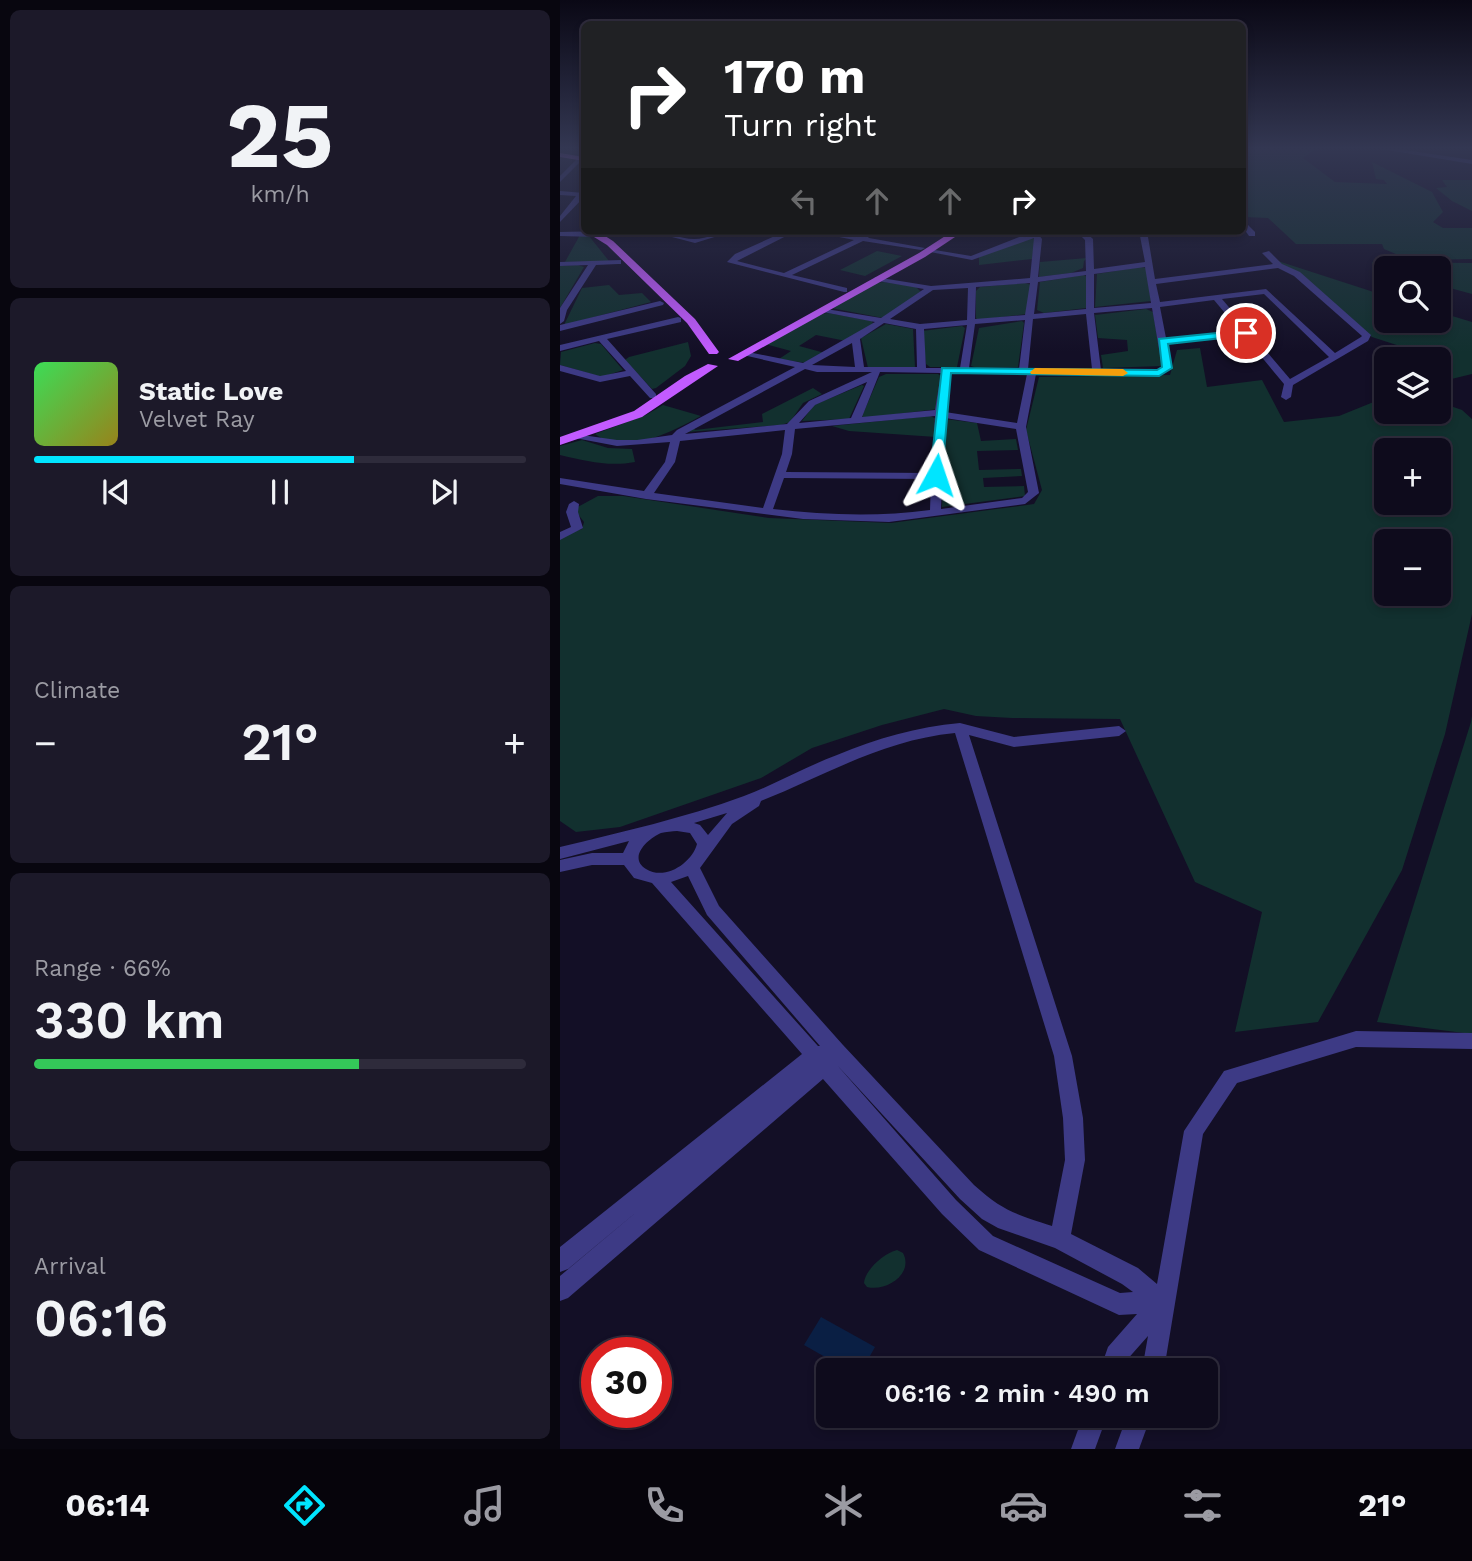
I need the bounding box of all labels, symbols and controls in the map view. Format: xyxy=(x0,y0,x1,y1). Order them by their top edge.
text: 170 m xyxy=(724,47,865,105)
icon: right xyxy=(609,49,700,140)
text: 25 xyxy=(226,82,334,189)
text: Turn right xyxy=(724,106,876,144)
text: km/h xyxy=(250,181,310,208)
icon: left xyxy=(785,182,823,220)
icon: ahead xyxy=(858,182,896,220)
icon: ahead xyxy=(931,182,969,220)
icon: right xyxy=(1004,182,1042,220)
map controls xyxy=(1374,256,1451,606)
button: search xyxy=(1374,256,1451,333)
pin xyxy=(1216,303,1276,363)
icon: arrive xyxy=(1227,314,1265,352)
button: layers xyxy=(1374,347,1451,424)
text: Static Love xyxy=(139,376,283,406)
text: Velvet Ray xyxy=(139,406,255,433)
position arrow xyxy=(899,438,973,512)
button: + xyxy=(1374,438,1451,515)
icon: previous xyxy=(97,473,135,511)
icon: pause xyxy=(261,473,299,511)
icon: next xyxy=(425,473,463,511)
button: − xyxy=(1374,529,1451,606)
text: Climate xyxy=(34,677,120,704)
text: 21° xyxy=(241,712,319,773)
text: − xyxy=(34,721,57,765)
text: + xyxy=(503,721,526,765)
text: Range · 66% xyxy=(34,955,171,982)
text: 330 km xyxy=(34,990,225,1051)
text: Arrival xyxy=(34,1253,106,1280)
text: 06:16 xyxy=(34,1288,168,1349)
speed limit sign: 30 xyxy=(581,1337,672,1428)
text: 06:16 · 2 min · 490 m xyxy=(884,1378,1150,1408)
icon: directions xyxy=(280,1481,329,1530)
icon: music xyxy=(460,1481,509,1530)
icon: phone xyxy=(640,1481,689,1530)
icon: climate xyxy=(819,1481,868,1530)
icon: car xyxy=(999,1481,1048,1530)
icon: filters xyxy=(1178,1481,1227,1530)
text: 06:14 xyxy=(65,1486,150,1524)
text: 21° xyxy=(1358,1486,1407,1524)

